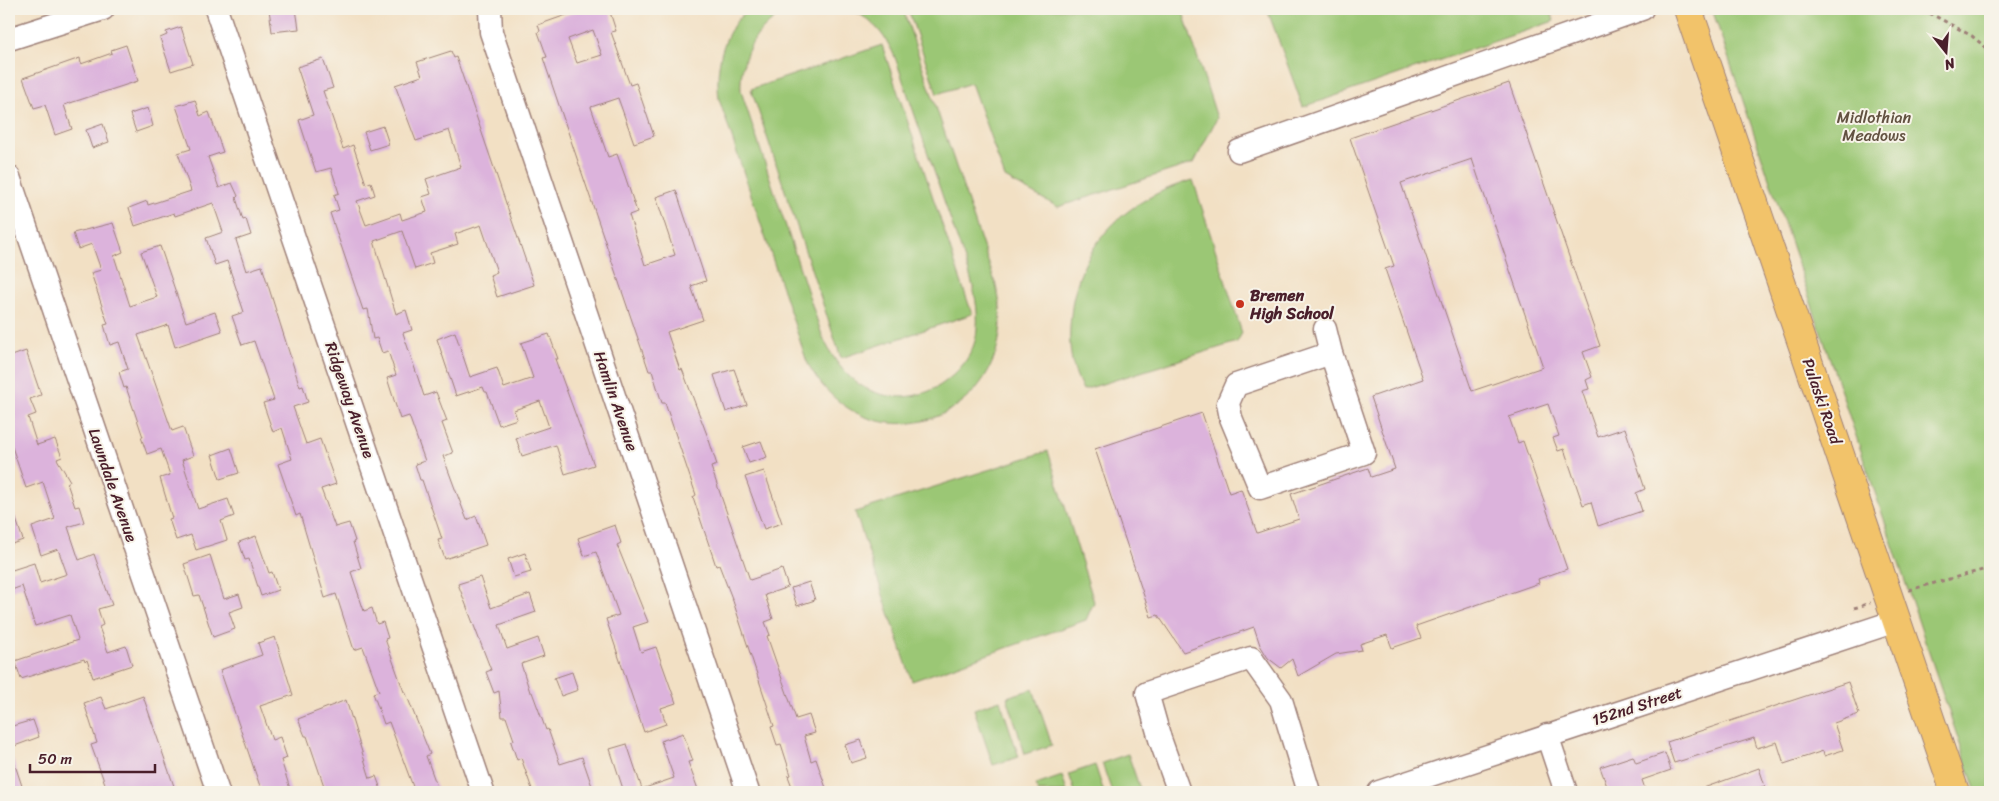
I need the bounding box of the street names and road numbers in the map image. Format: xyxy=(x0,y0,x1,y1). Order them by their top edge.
street label: Ridgeway Avenue xyxy=(317,338,384,462)
street label: Hamlin Avenue xyxy=(585,347,647,455)
street label: Pulaski Road xyxy=(1794,354,1851,450)
street label: Lawndale Avenue xyxy=(80,424,146,546)
street label: 152nd Street xyxy=(1588,678,1686,734)

